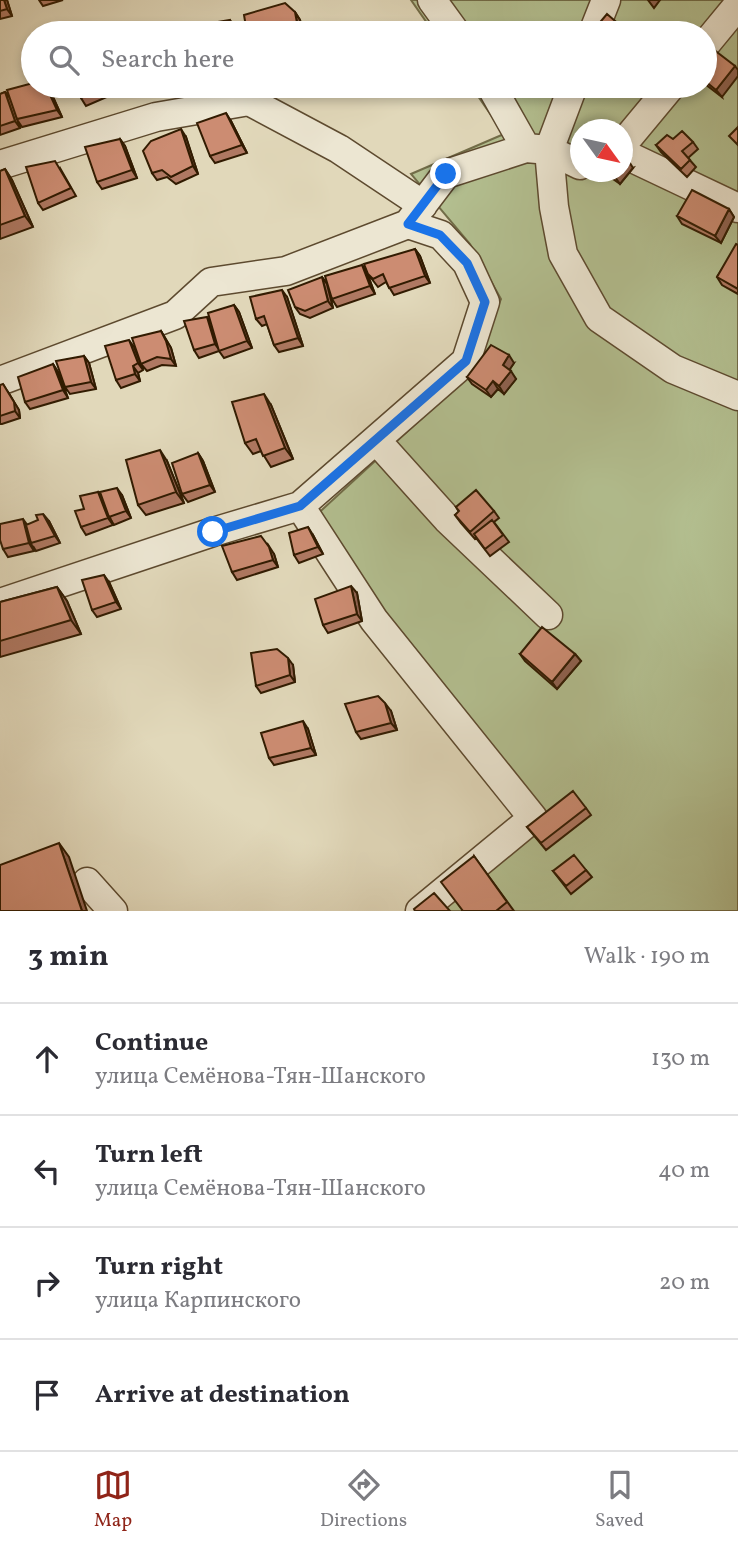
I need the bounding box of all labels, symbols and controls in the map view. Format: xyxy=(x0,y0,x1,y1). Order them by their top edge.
search box xyxy=(21,21,717,98)
icon: search xyxy=(45,41,83,79)
text: Search here xyxy=(101,42,234,78)
north arrow xyxy=(570,119,633,182)
route end xyxy=(430,158,461,189)
route start xyxy=(197,516,228,547)
text: 3 min xyxy=(28,936,109,978)
text: Walk · 190 m xyxy=(584,941,710,973)
text: Continue xyxy=(95,1025,208,1061)
icon: ahead xyxy=(28,1040,66,1078)
text: 130 m xyxy=(651,1043,710,1075)
text: улица Семёнова-Тян-Шанского xyxy=(95,1061,426,1093)
text: Turn left xyxy=(95,1137,203,1173)
icon: left xyxy=(28,1152,66,1190)
text: 40 m xyxy=(658,1155,710,1187)
text: улица Семёнова-Тян-Шанского xyxy=(95,1173,426,1205)
text: Turn right xyxy=(95,1249,223,1285)
icon: right xyxy=(28,1264,66,1302)
text: 20 m xyxy=(659,1267,710,1299)
text: улица Карпинского xyxy=(95,1285,301,1317)
icon: arrive xyxy=(28,1376,66,1414)
text: Arrive at destination xyxy=(95,1377,350,1413)
tab: Map xyxy=(94,1466,132,1534)
tab: Directions xyxy=(320,1466,407,1534)
tab: Saved xyxy=(595,1466,644,1534)

